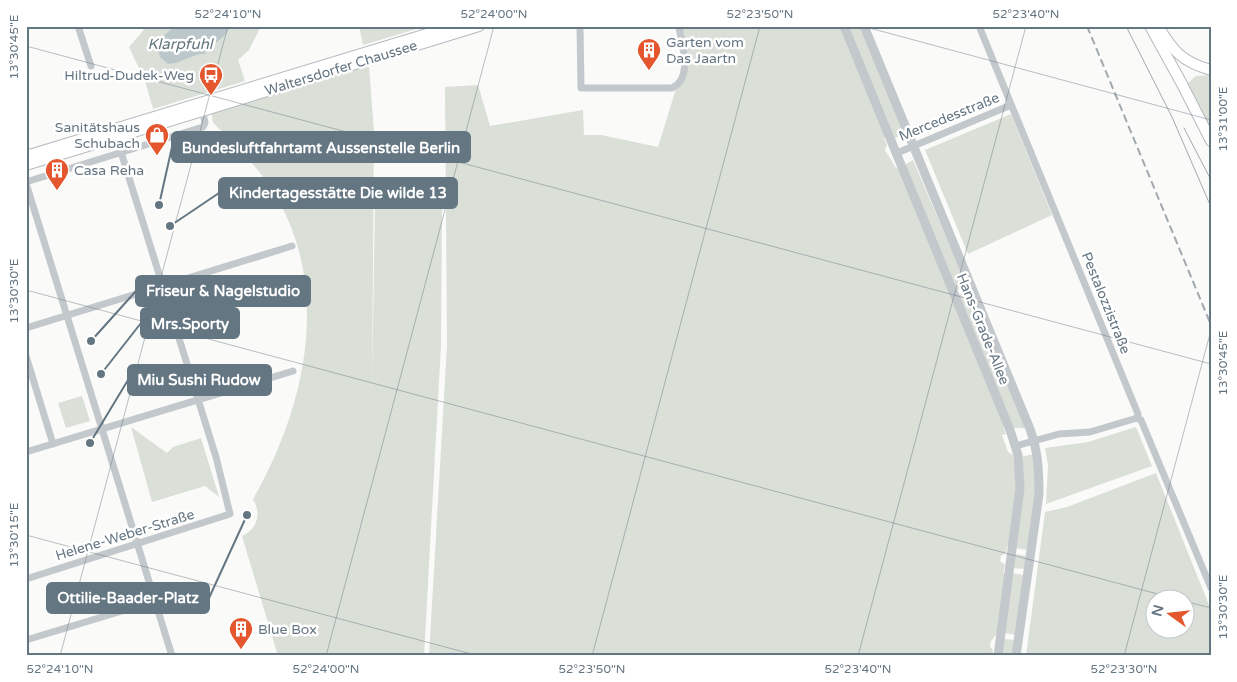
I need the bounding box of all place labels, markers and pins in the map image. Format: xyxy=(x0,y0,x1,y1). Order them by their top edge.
place label: Garten vom Das Jaartn xyxy=(666,34,744,67)
building icon: Garten vom Das Jaartn xyxy=(636,37,662,71)
bus stop icon: Hiltrud-Dudek-Weg xyxy=(198,62,224,96)
place label: Hiltrud-Dudek-Weg xyxy=(64,67,194,84)
place label: Sanitätshaus Schubach xyxy=(55,119,140,152)
shop icon: Sanitätshaus Schubach xyxy=(144,122,170,156)
callout: Bundesluftfahrtamt Aussenstelle Berlin xyxy=(172,132,470,162)
building icon: Casa Reha xyxy=(44,157,70,191)
place label: Casa Reha xyxy=(74,162,144,179)
callout: Kindertagesstätte Die wilde 13 xyxy=(219,178,457,208)
callout: Friseur & Nagelstudio xyxy=(136,276,310,306)
callout: Mrs.Sporty xyxy=(141,308,239,338)
callout: Miu Sushi Rudow xyxy=(128,365,271,395)
callout: Ottilie-Baader-Platz xyxy=(47,583,209,613)
building icon: Blue Box xyxy=(228,616,254,650)
place label: Blue Box xyxy=(258,621,317,638)

